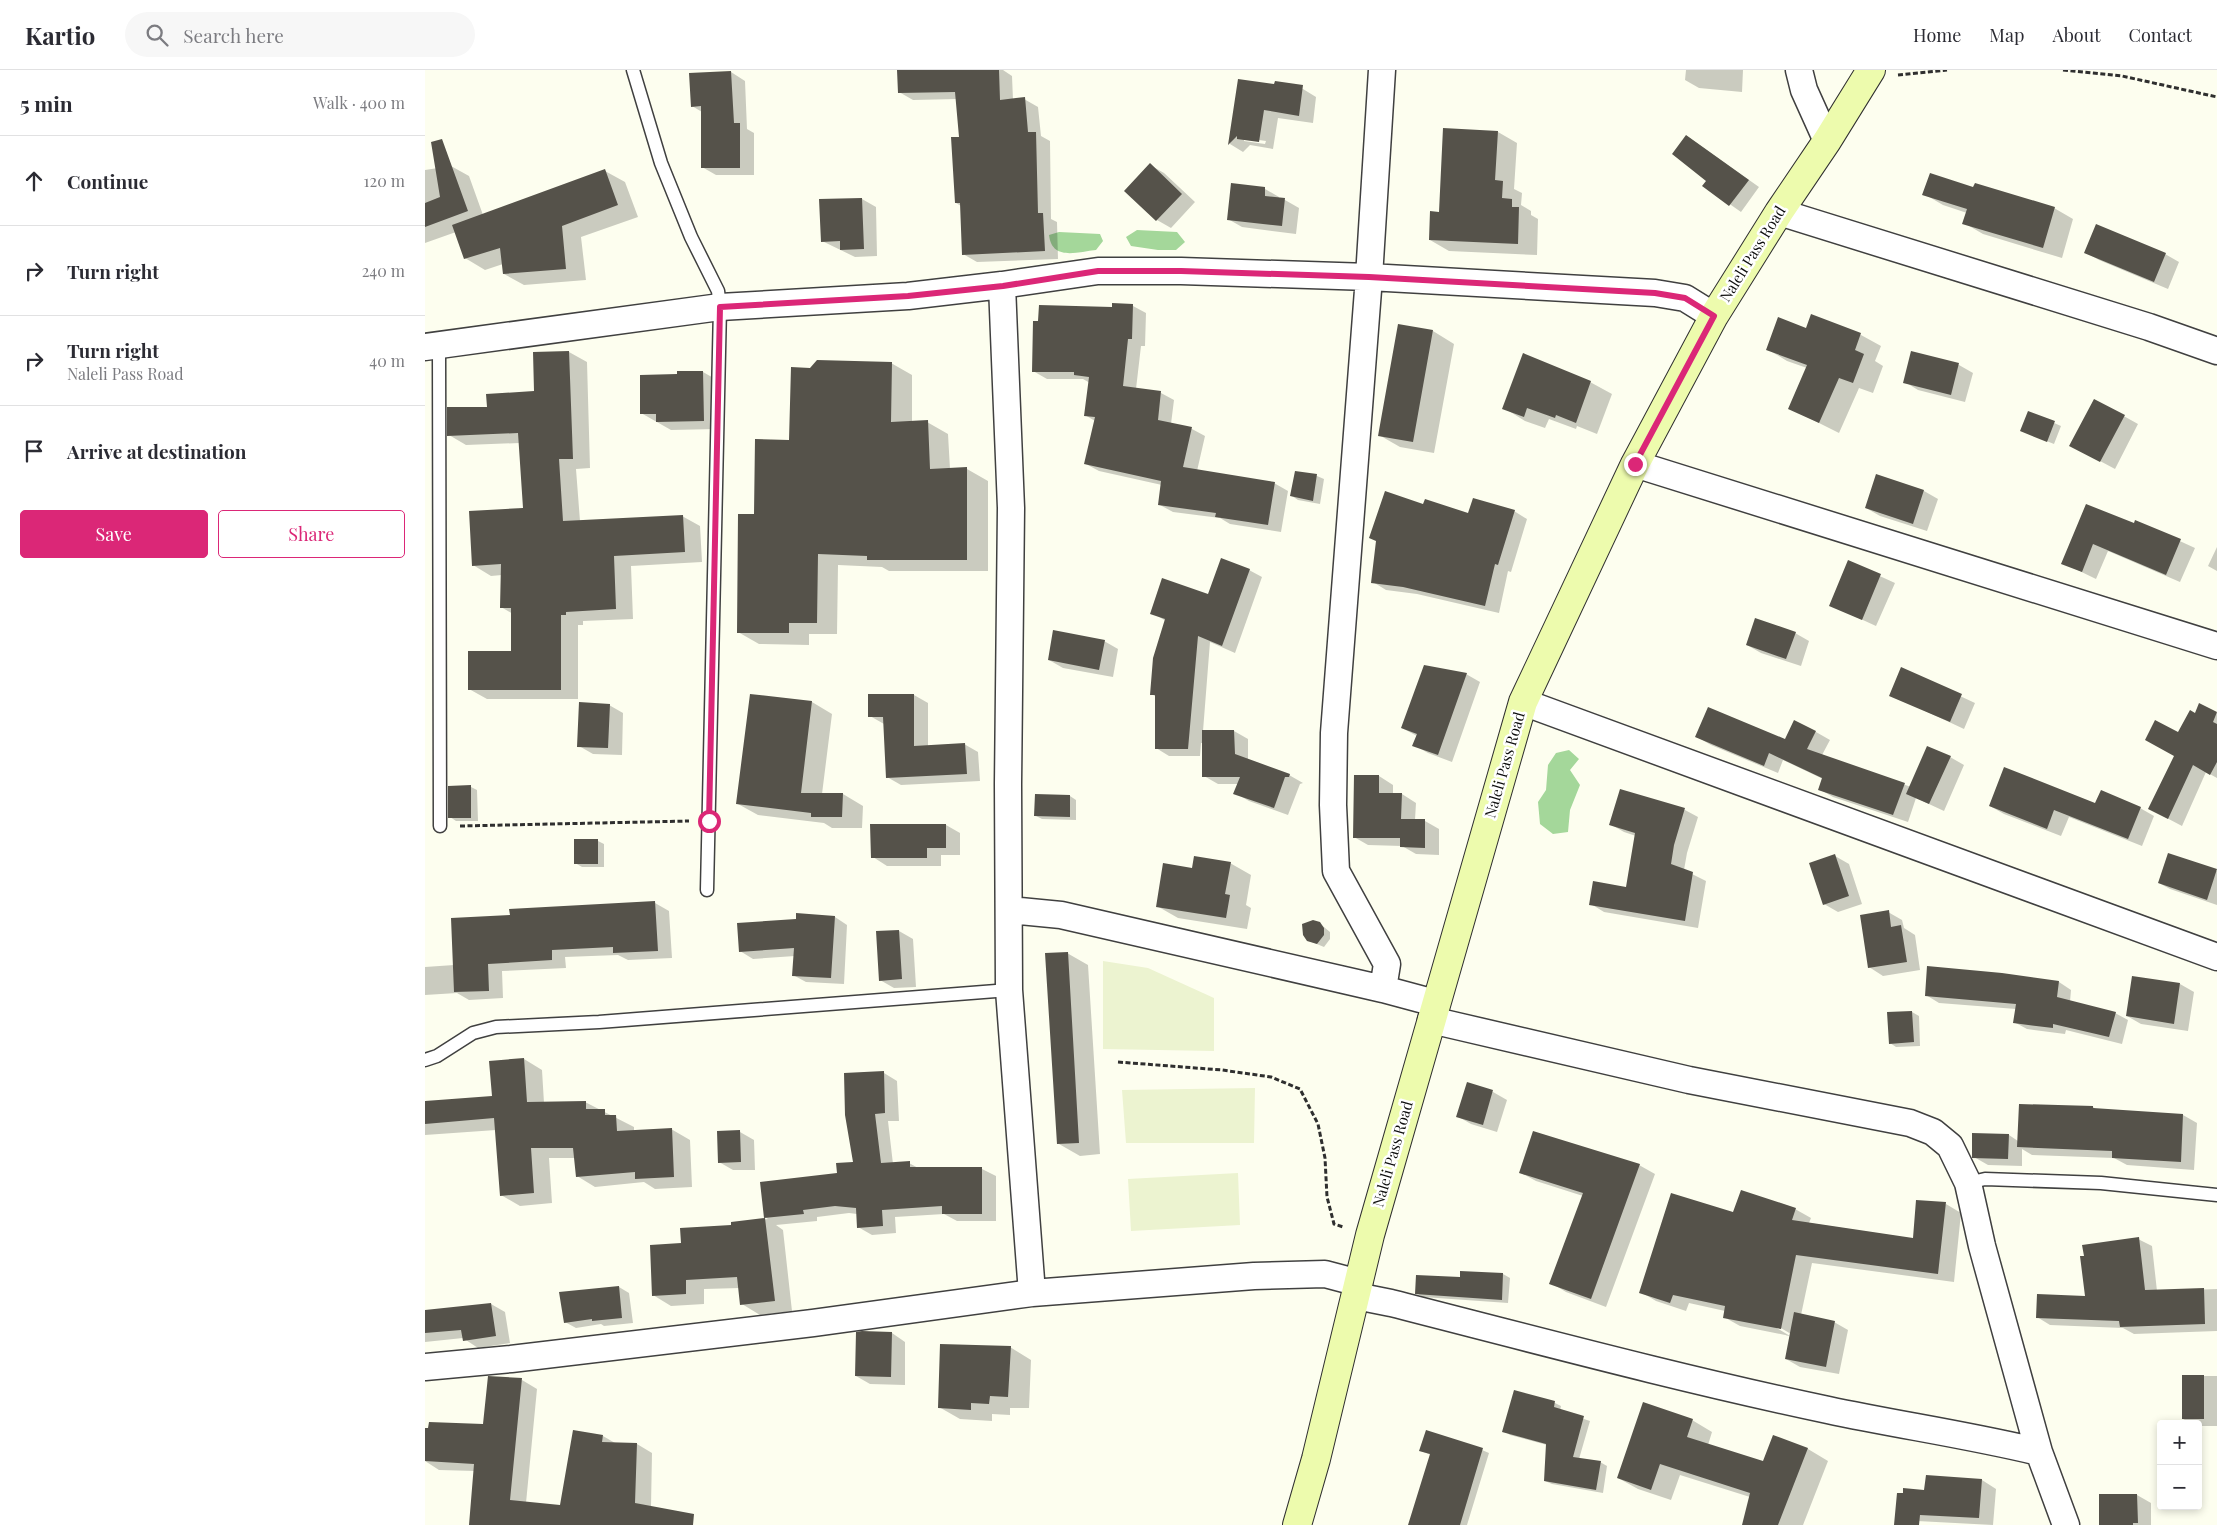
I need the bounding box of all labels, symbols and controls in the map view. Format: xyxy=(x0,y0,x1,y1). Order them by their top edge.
search box xyxy=(125,12,475,57)
text: Kartio xyxy=(25,19,95,51)
icon: search xyxy=(143,21,171,49)
text: Search here xyxy=(183,22,284,48)
text: Home xyxy=(1913,23,1961,47)
text: Map xyxy=(1989,23,2024,47)
text: About xyxy=(2052,23,2101,47)
text: Contact xyxy=(2129,23,2192,47)
text: 5 min xyxy=(20,89,73,117)
text: Walk · 400 m xyxy=(313,92,405,113)
icon: ahead xyxy=(20,167,48,195)
text: Continue xyxy=(67,168,148,194)
text: 120 m xyxy=(364,170,405,191)
street label: Naleli Pass Road xyxy=(1715,202,1790,305)
icon: right xyxy=(20,257,48,285)
text: Turn right xyxy=(67,258,159,284)
text: 240 m xyxy=(362,260,405,281)
text: Turn right xyxy=(67,337,159,363)
icon: right xyxy=(20,347,48,375)
text: 40 m xyxy=(369,350,405,371)
text: Naleli Pass Road xyxy=(67,363,184,384)
icon: arrive xyxy=(20,437,48,465)
text: Arrive at destination xyxy=(67,438,247,464)
route end xyxy=(1624,453,1647,476)
button: Save xyxy=(20,510,208,558)
button: Share xyxy=(218,510,405,558)
street label: Naleli Pass Road xyxy=(1479,709,1529,820)
route start xyxy=(698,810,721,833)
street label: Naleli Pass Road xyxy=(1367,1098,1417,1209)
map controls xyxy=(2157,1420,2202,1510)
button: + xyxy=(2157,1420,2202,1465)
button: − xyxy=(2157,1465,2202,1510)

